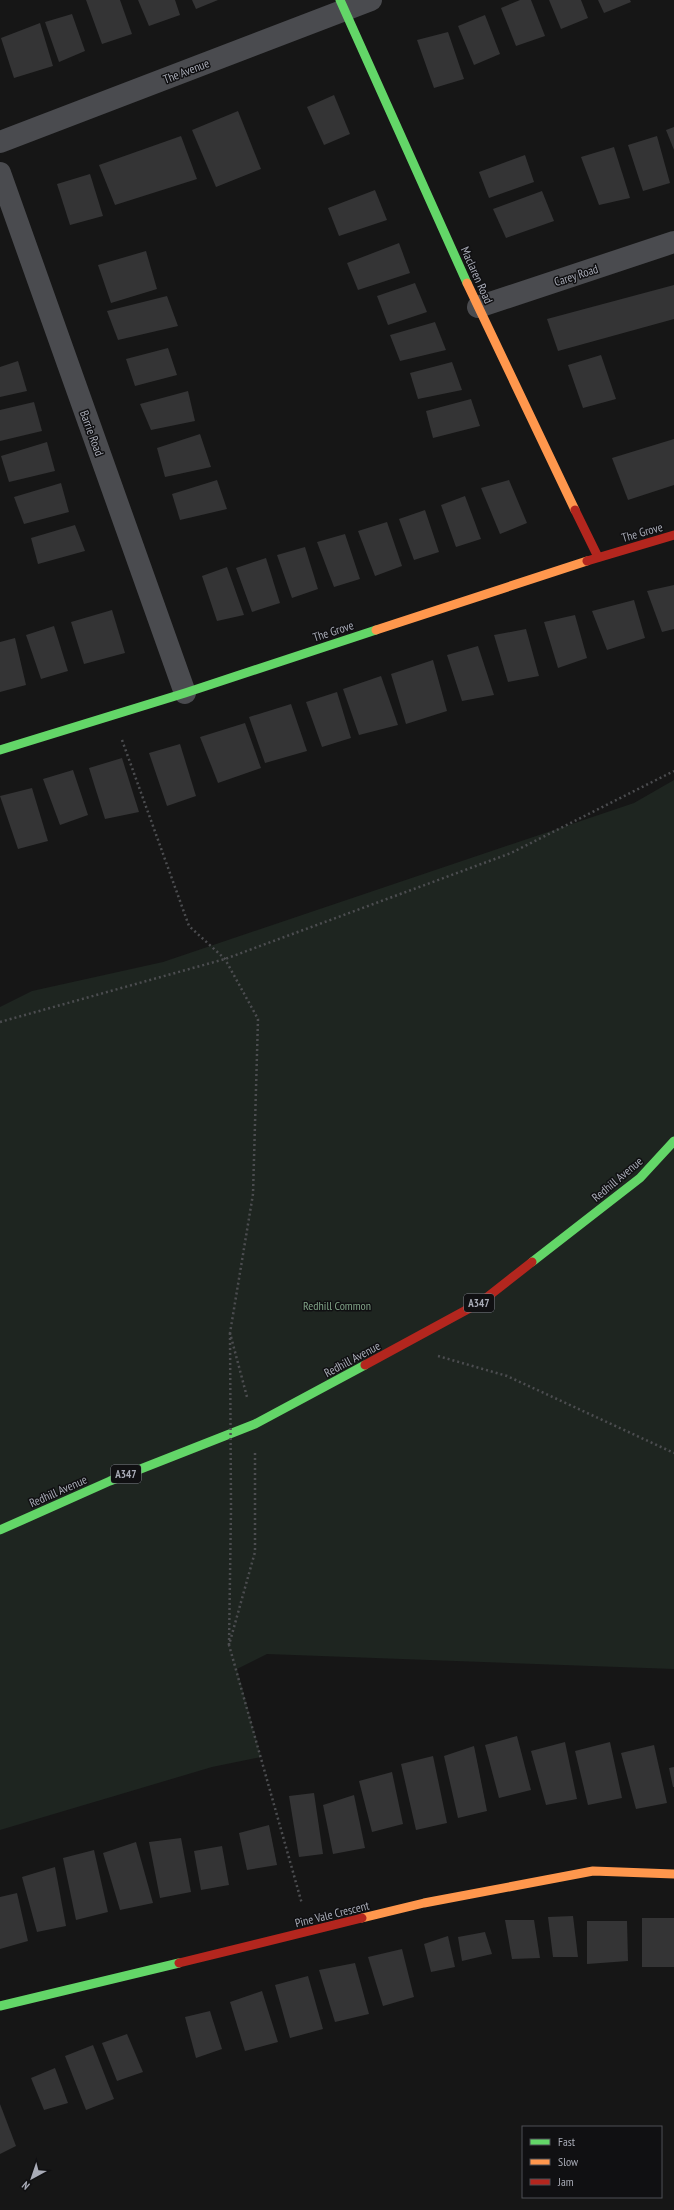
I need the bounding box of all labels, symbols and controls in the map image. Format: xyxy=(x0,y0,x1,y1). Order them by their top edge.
street label: The Avenue xyxy=(161,55,211,87)
street label: Maclaren Road xyxy=(458,244,496,306)
street label: Carey Road xyxy=(552,261,600,289)
street label: Barrie Road xyxy=(77,408,107,458)
street label: The Grove xyxy=(620,519,664,545)
street label: The Grove xyxy=(311,617,355,645)
street label: Redhill Avenue xyxy=(589,1153,645,1205)
road number: A347 xyxy=(464,1294,494,1312)
park label: Redhill Common xyxy=(303,1298,371,1313)
street label: Redhill Avenue xyxy=(321,1338,383,1380)
road number: A347 xyxy=(111,1465,141,1483)
street label: Redhill Avenue xyxy=(27,1472,89,1510)
street label: Pine Vale Crescent xyxy=(293,1897,371,1930)
legend xyxy=(522,2126,662,2198)
text: Fast xyxy=(558,2134,576,2149)
text: Slow xyxy=(558,2154,579,2169)
north arrow xyxy=(12,2158,52,2198)
text: Jam xyxy=(557,2174,574,2189)
text: N xyxy=(19,2178,32,2193)

